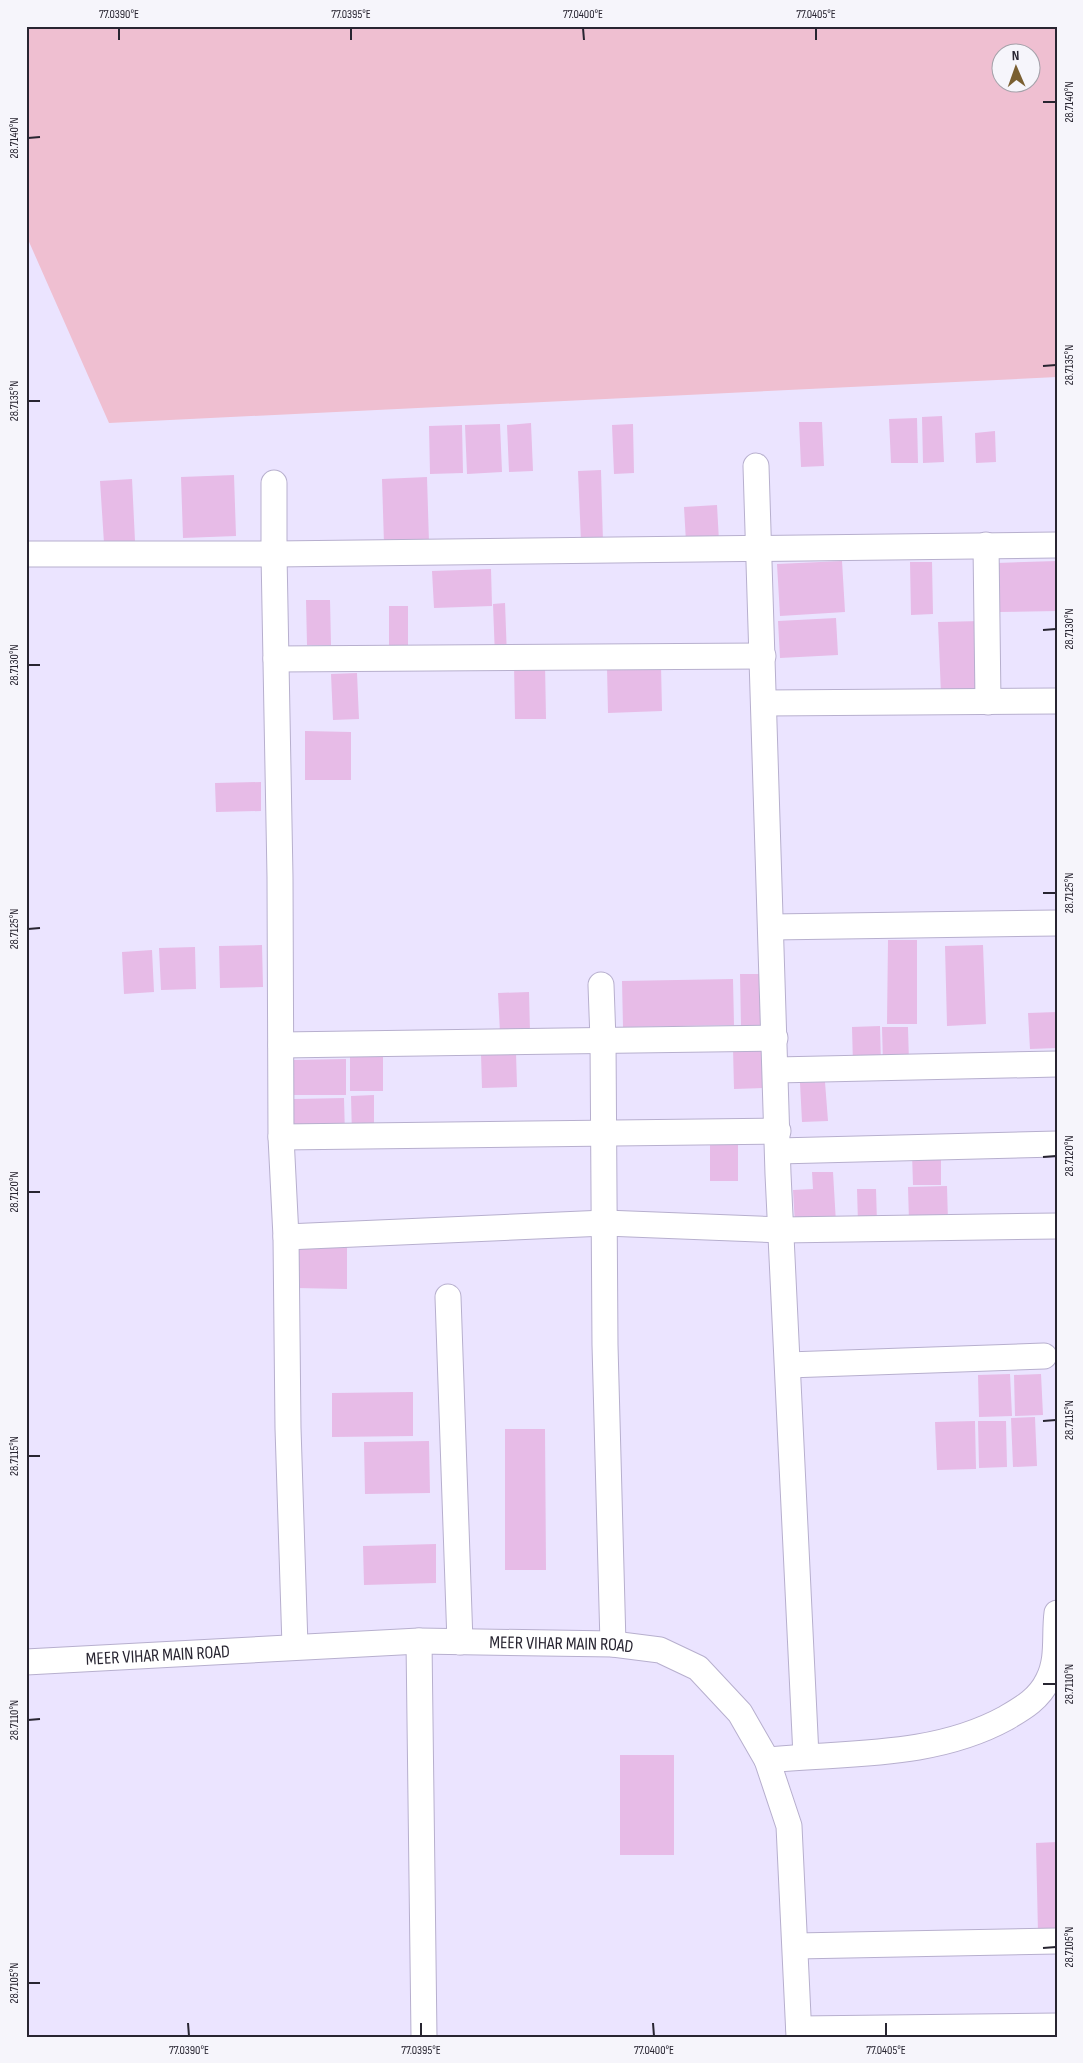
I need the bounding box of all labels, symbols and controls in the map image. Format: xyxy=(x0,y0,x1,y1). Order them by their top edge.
text: 77.0390°E xyxy=(99,7,139,22)
text: 77.0395°E xyxy=(331,7,371,22)
text: 77.0400°E xyxy=(563,7,603,22)
text: 77.0405°E xyxy=(796,7,836,22)
north arrow xyxy=(990,42,1040,92)
text: N xyxy=(1012,47,1020,64)
text: 28.7140°N xyxy=(1062,81,1077,123)
text: 28.7140°N xyxy=(7,117,22,159)
text: 28.7135°N xyxy=(1062,345,1077,385)
text: 28.7135°N xyxy=(7,381,22,421)
text: 28.7130°N xyxy=(1062,608,1077,650)
text: 28.7130°N xyxy=(7,644,22,686)
text: 28.7125°N xyxy=(1062,873,1077,913)
text: 28.7125°N xyxy=(7,909,22,949)
text: 28.7120°N xyxy=(1062,1135,1077,1177)
text: 28.7120°N xyxy=(7,1171,22,1213)
text: 28.7115°N xyxy=(1062,1400,1077,1440)
text: 28.7115°N xyxy=(7,1436,22,1476)
street label: MEER VIHAR MAIN ROAD xyxy=(489,1632,635,1657)
street label: MEER VIHAR MAIN ROAD xyxy=(85,1641,230,1669)
text: 28.7110°N xyxy=(1062,1664,1077,1704)
text: 28.7110°N xyxy=(7,1700,22,1740)
text: 28.7105°N xyxy=(1062,1927,1077,1967)
text: 28.7105°N xyxy=(7,1963,22,2003)
text: 77.0390°E xyxy=(169,2043,209,2058)
text: 77.0395°E xyxy=(401,2043,441,2058)
text: 77.0400°E xyxy=(634,2043,674,2058)
text: 77.0405°E xyxy=(866,2043,906,2058)

